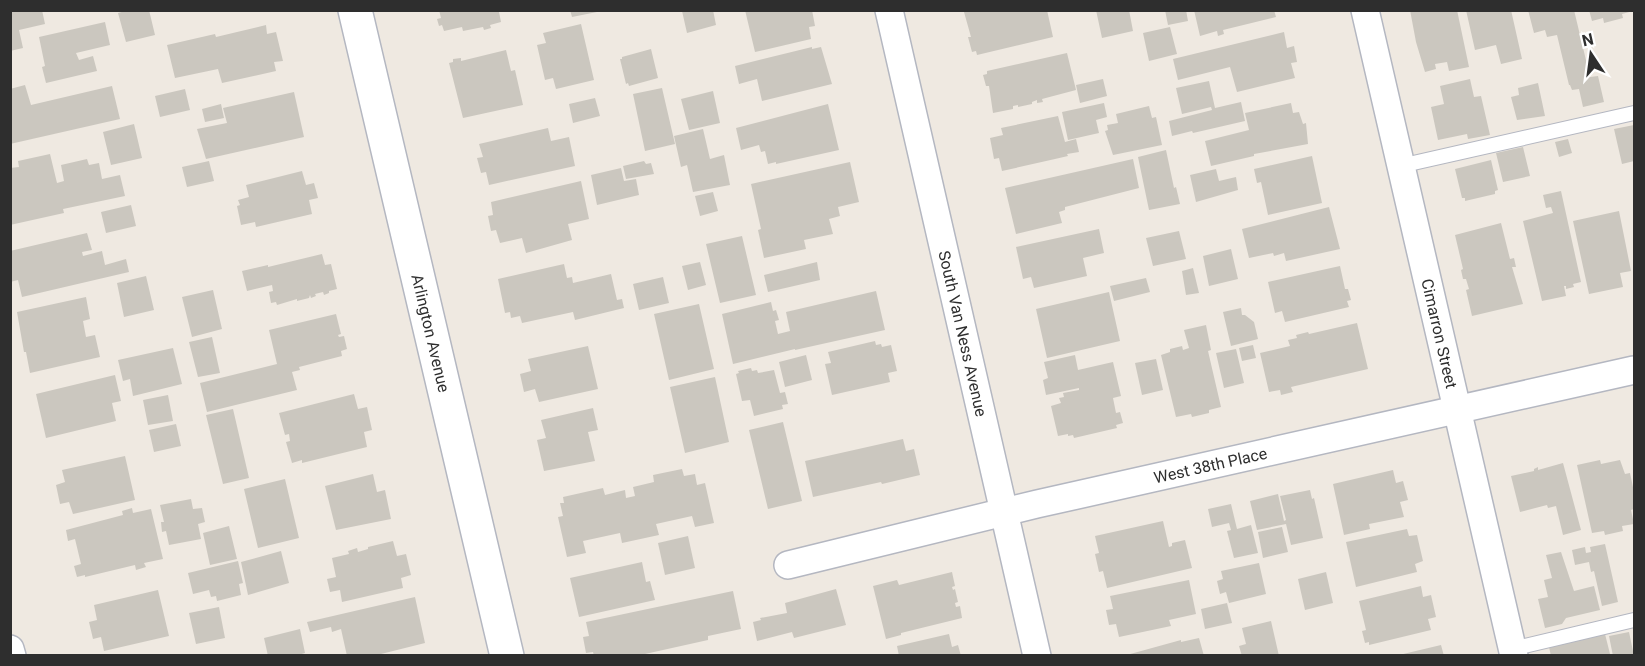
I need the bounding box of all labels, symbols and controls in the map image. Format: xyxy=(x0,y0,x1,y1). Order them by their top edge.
north arrow xyxy=(1561,24,1621,84)
text: N xyxy=(1580,29,1595,50)
street label: South Van Ness Avenue xyxy=(934,249,991,418)
street label: Arlington Avenue xyxy=(407,272,454,394)
street label: Cimarron Street xyxy=(1417,277,1461,390)
street label: West 38th Place xyxy=(1152,444,1269,487)

